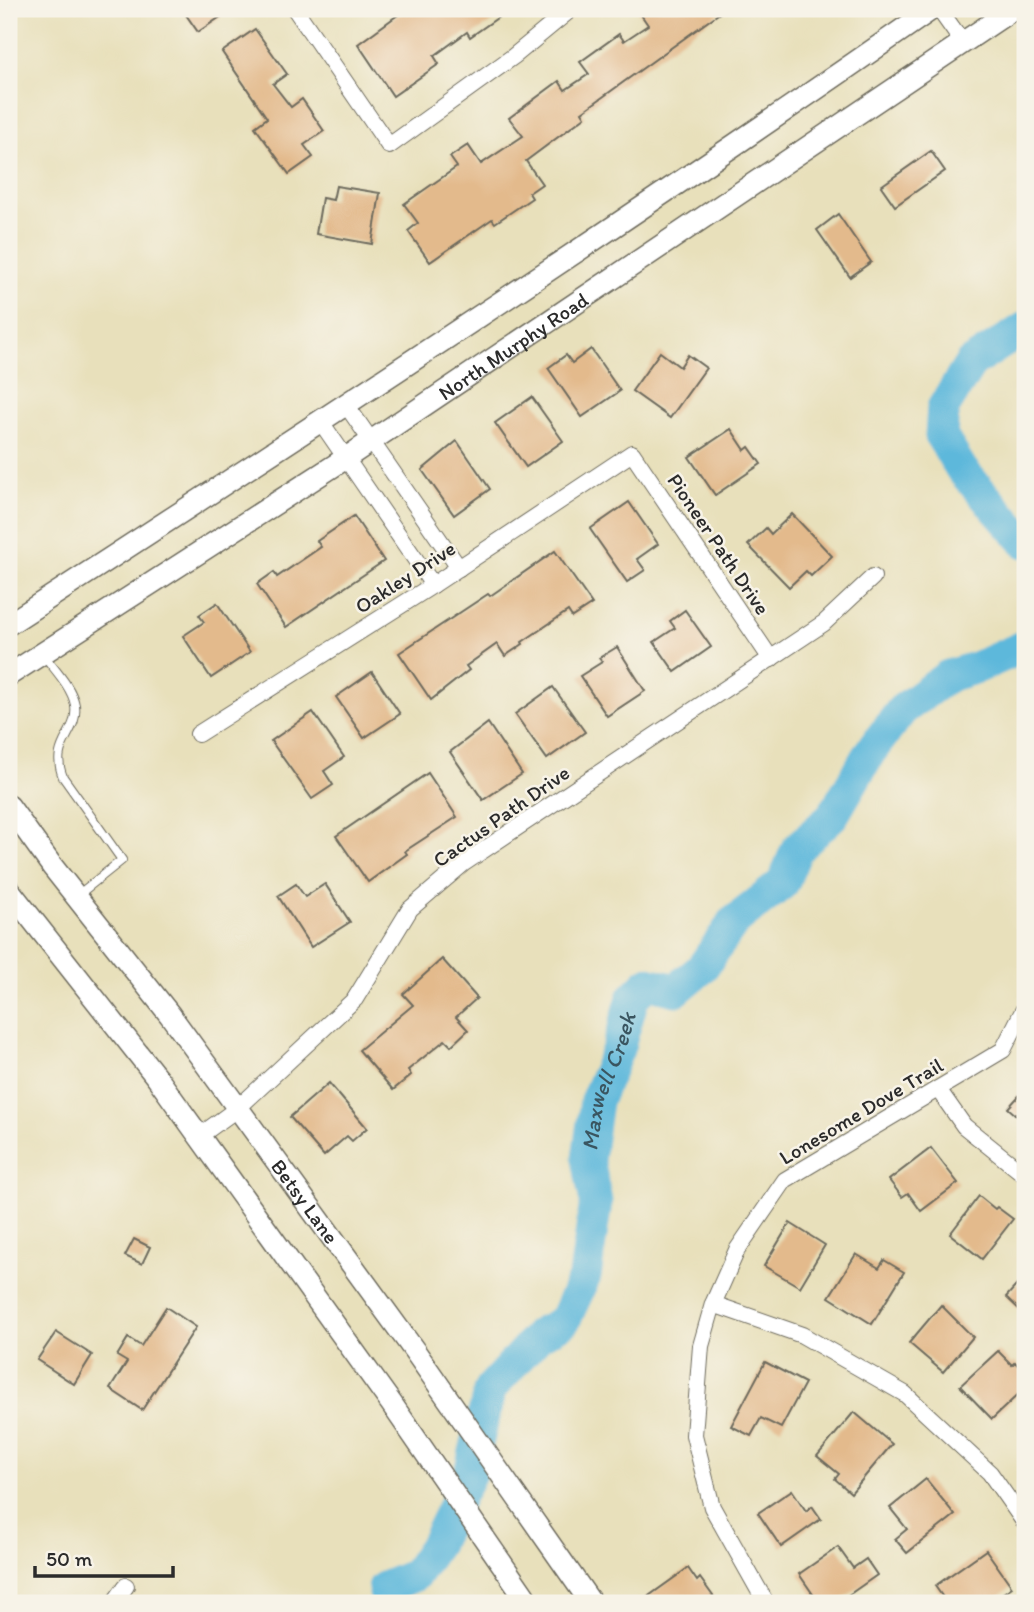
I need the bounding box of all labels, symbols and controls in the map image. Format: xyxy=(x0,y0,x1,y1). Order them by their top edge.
street label: North Murphy Road xyxy=(433,286,592,405)
street label: Pioneer Path Drive xyxy=(662,469,776,619)
street label: Oakley Drive xyxy=(350,535,460,619)
street label: Cactus Path Drive xyxy=(428,760,574,872)
water label: Maxwell Creek xyxy=(575,1008,642,1152)
street label: Lonesome Dove Trail xyxy=(775,1052,948,1170)
street label: Betsy Lane xyxy=(266,1154,345,1248)
scale bar xyxy=(35,1535,173,1579)
text: 50 m xyxy=(46,1546,93,1571)

